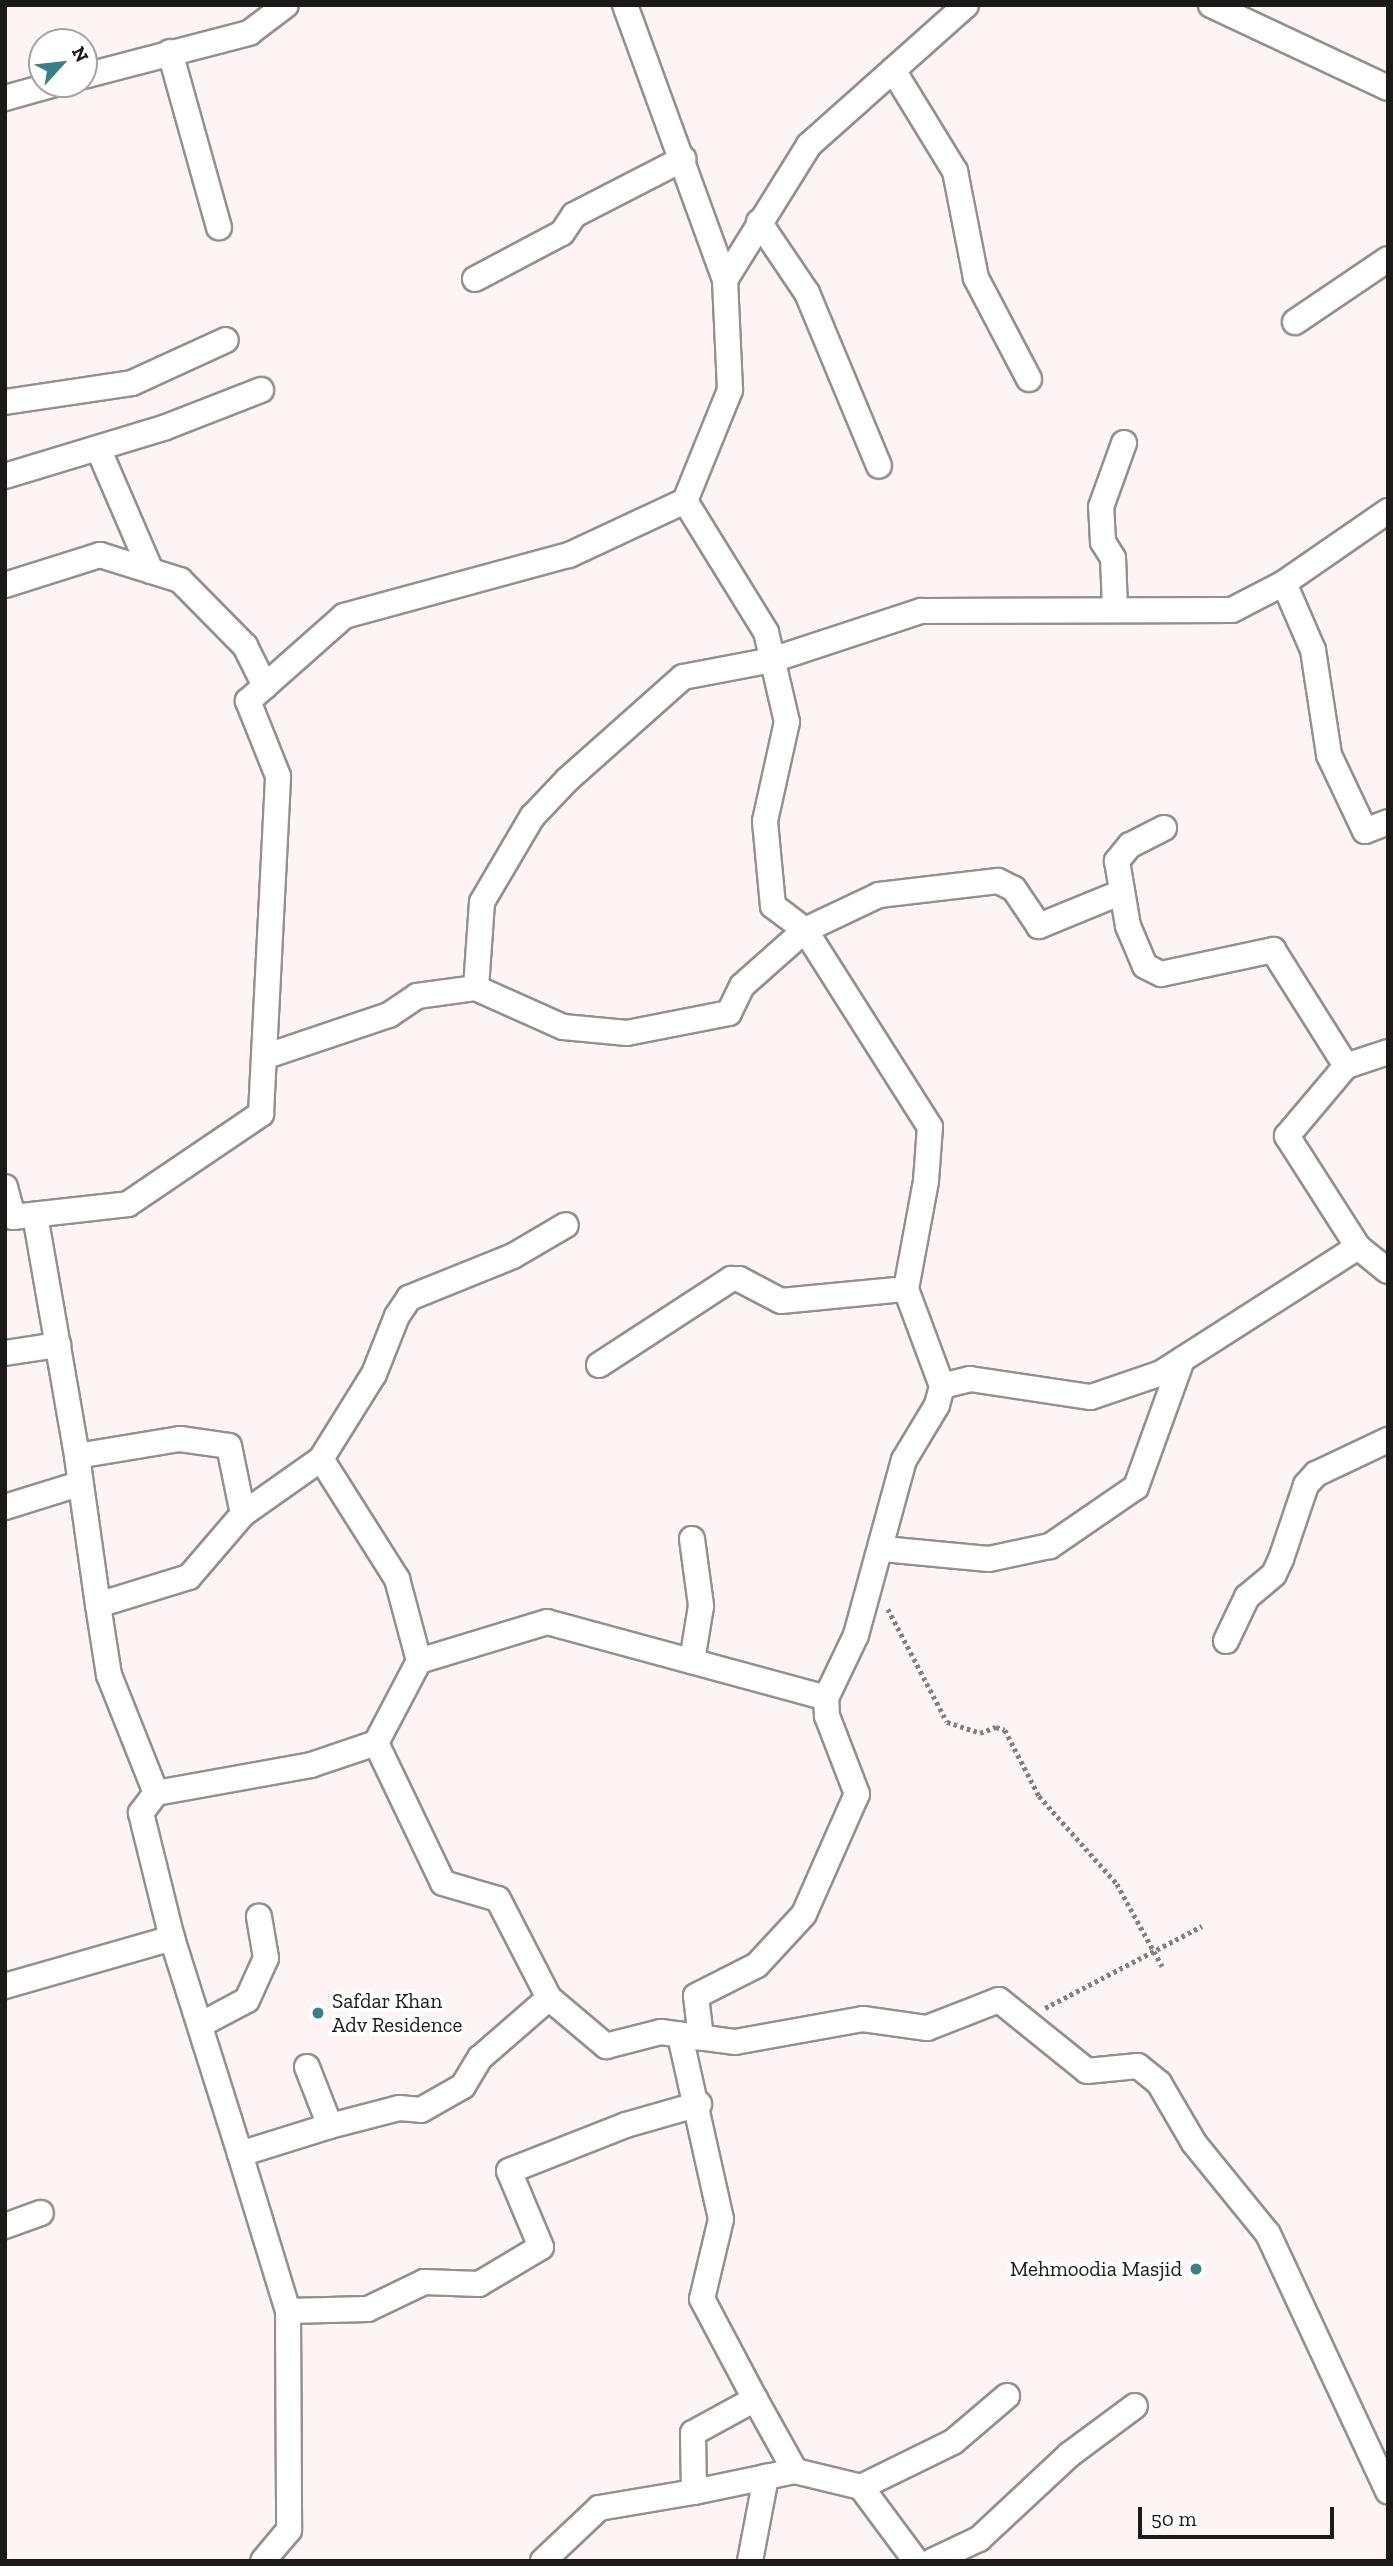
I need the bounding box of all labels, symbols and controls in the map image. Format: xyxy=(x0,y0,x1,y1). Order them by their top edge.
north arrow xyxy=(28,28,98,98)
text: N xyxy=(67,42,94,66)
place label: Safdar Khan Adv Residence xyxy=(332,1988,463,2038)
marker: Safdar Khan Adv Residence xyxy=(310,2005,326,2021)
place label: Mehmoodia Masjid xyxy=(1010,2256,1182,2282)
marker: Mehmoodia Masjid xyxy=(1188,2261,1204,2277)
scale bar xyxy=(1141,2492,1337,2536)
text: 50 m xyxy=(1151,2506,1197,2531)

